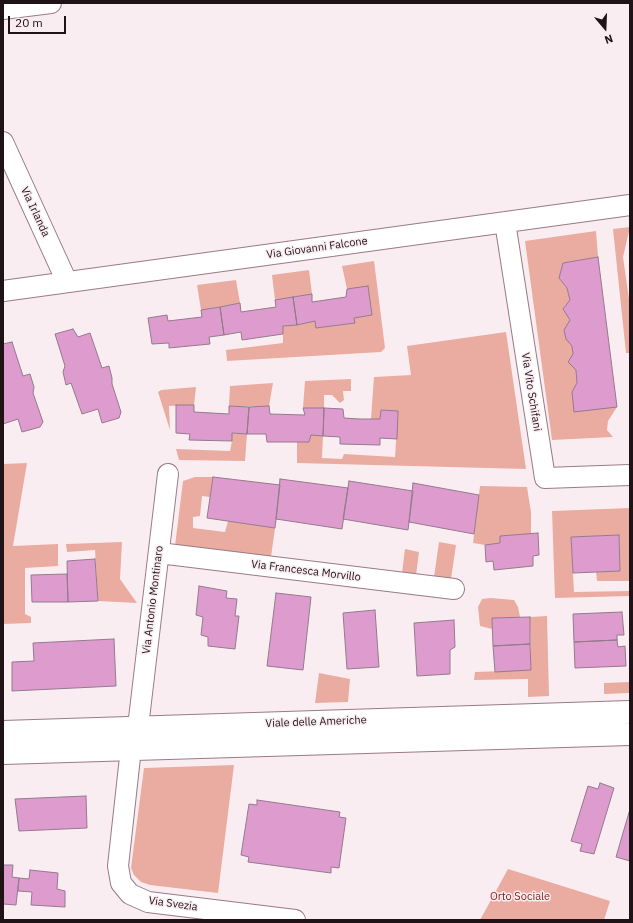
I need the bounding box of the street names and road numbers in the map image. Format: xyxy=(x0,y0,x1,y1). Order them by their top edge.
street label: Via Irlanda xyxy=(18,185,52,239)
street label: Via Giovanni Falcone xyxy=(266,234,368,262)
street label: Via Vito Schifani xyxy=(518,352,544,432)
street label: Via Antonio Montinaro xyxy=(140,545,166,655)
street label: Via Francesca Morvillo xyxy=(250,558,362,584)
street label: Viale delle Americhe xyxy=(265,714,367,730)
street label: Via Svezia xyxy=(148,894,198,914)

